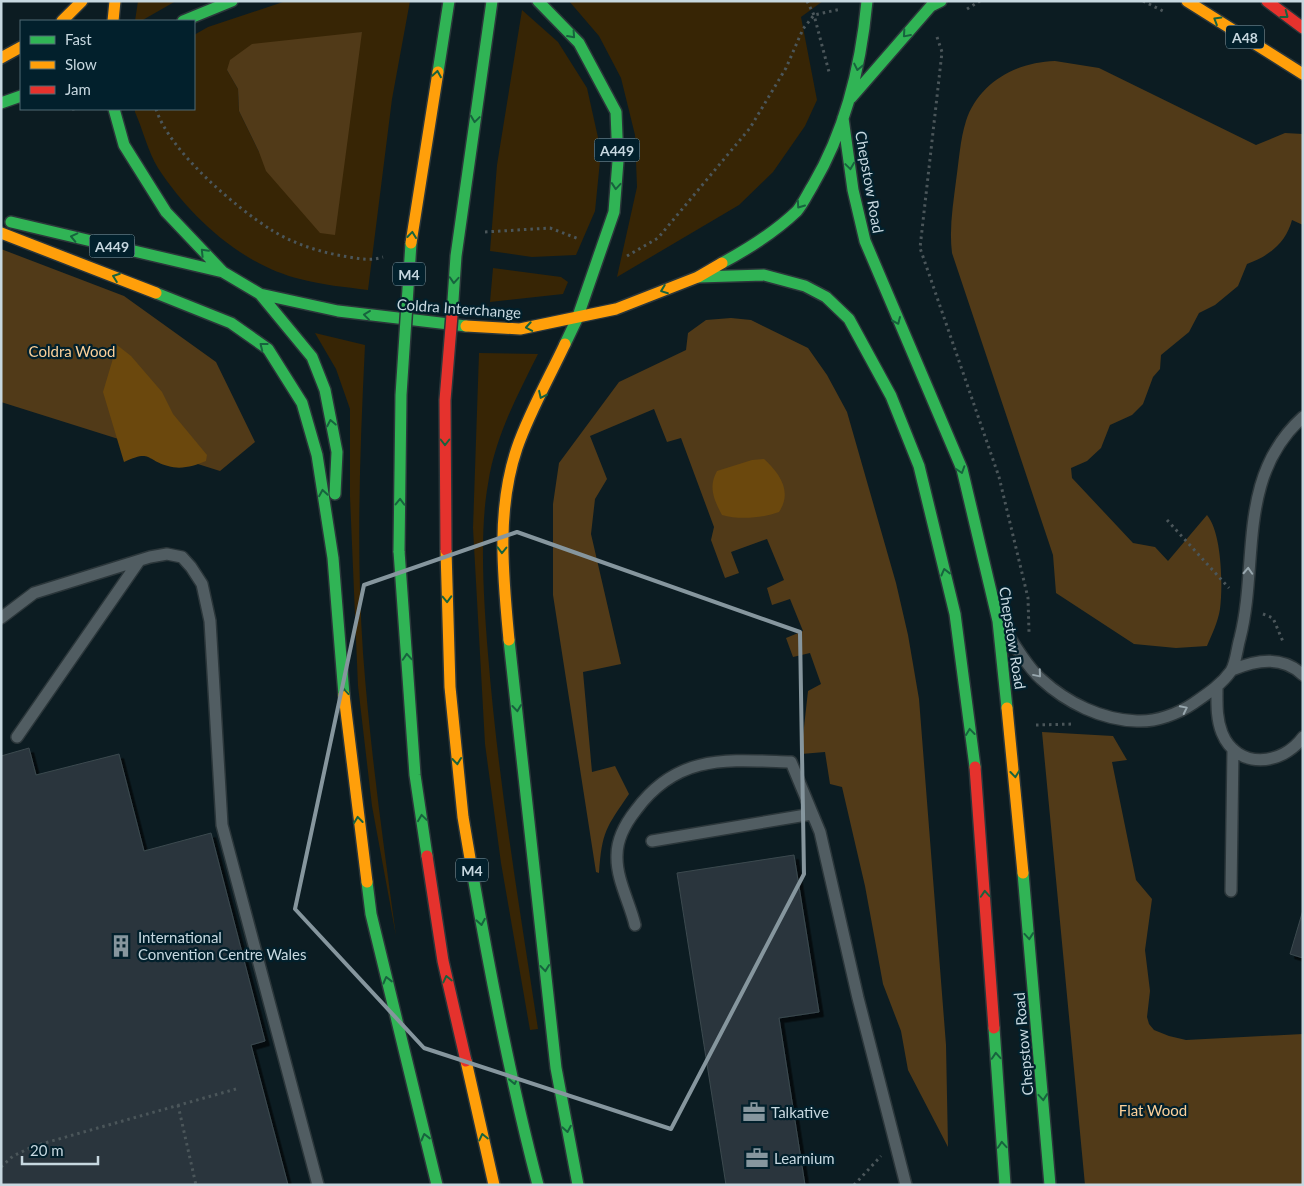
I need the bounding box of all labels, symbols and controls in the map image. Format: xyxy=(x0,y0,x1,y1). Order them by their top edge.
one-way arrow xyxy=(1279,9,1289,18)
one-way arrow xyxy=(1214,16,1223,26)
legend xyxy=(20,20,195,110)
road number: A48 xyxy=(1226,26,1264,48)
one-way arrow xyxy=(903,29,912,38)
text: Fast xyxy=(65,30,92,48)
one-way arrow xyxy=(566,30,575,39)
text: Slow xyxy=(65,55,97,73)
one-way arrow xyxy=(853,62,863,71)
one-way arrow xyxy=(431,70,441,78)
text: Jam xyxy=(65,80,91,98)
one-way arrow xyxy=(470,115,481,123)
street label: Chepstow Road xyxy=(852,129,888,235)
road number: A449 xyxy=(594,138,640,162)
one-way arrow xyxy=(844,163,855,171)
one-way arrow xyxy=(610,182,621,190)
one-way arrow xyxy=(797,199,806,209)
one-way arrow xyxy=(406,230,417,238)
one-way arrow xyxy=(69,232,78,243)
road number: A449 xyxy=(90,235,134,258)
one-way arrow xyxy=(201,248,210,257)
road number: M4 xyxy=(393,262,425,286)
one-way arrow xyxy=(113,273,121,283)
one-way arrow xyxy=(449,276,460,284)
one-way arrow xyxy=(660,284,669,294)
street label: Coldra Interchange xyxy=(396,295,522,321)
one-way arrow xyxy=(363,310,371,321)
one-way arrow xyxy=(891,316,902,325)
one-way arrow xyxy=(525,322,533,332)
park label: Coldra Wood xyxy=(29,342,115,360)
one-way arrow xyxy=(259,342,268,351)
one-way arrow xyxy=(538,390,548,399)
one-way arrow xyxy=(327,418,337,427)
one-way arrow xyxy=(440,438,450,446)
one-way arrow xyxy=(956,465,966,474)
one-way arrow xyxy=(318,489,328,497)
one-way arrow xyxy=(395,498,405,506)
one-way arrow xyxy=(497,546,508,554)
one-way arrow xyxy=(1242,567,1253,575)
one-way arrow xyxy=(940,568,951,577)
street label: Chepstow Road xyxy=(996,585,1030,691)
one-way arrow xyxy=(442,595,453,603)
one-way arrow xyxy=(402,652,413,660)
one-way arrow xyxy=(1032,669,1041,678)
one-way arrow xyxy=(339,687,350,695)
one-way arrow xyxy=(511,704,522,712)
one-way arrow xyxy=(1179,704,1188,715)
one-way arrow xyxy=(965,728,976,736)
one-way arrow xyxy=(452,757,463,765)
one-way arrow xyxy=(1009,770,1020,778)
one-way arrow xyxy=(417,814,427,823)
one-way arrow xyxy=(353,815,364,823)
road number: M4 xyxy=(456,858,488,882)
one-way arrow xyxy=(979,890,990,898)
one-way arrow xyxy=(475,917,485,926)
place label: International Convention Centre Wales xyxy=(138,928,307,963)
one-way arrow xyxy=(1023,932,1034,940)
building icon: International Convention Centre Wales xyxy=(108,933,134,959)
one-way arrow xyxy=(539,964,550,972)
one-way arrow xyxy=(442,974,453,983)
one-way arrow xyxy=(382,975,393,984)
street label: Chepstow Road xyxy=(1010,992,1036,1096)
one-way arrow xyxy=(990,1052,1001,1060)
one-way arrow xyxy=(508,1076,518,1085)
one-way arrow xyxy=(1037,1094,1048,1102)
office icon: Talkative xyxy=(741,1099,767,1125)
park label: Flat Wood xyxy=(1119,1101,1187,1119)
place label: Talkative xyxy=(771,1103,829,1121)
one-way arrow xyxy=(562,1124,572,1133)
one-way arrow xyxy=(420,1133,431,1142)
one-way arrow xyxy=(478,1133,489,1142)
scale bar xyxy=(22,1134,99,1166)
text: 20 m xyxy=(30,1141,64,1159)
one-way arrow xyxy=(996,1141,1007,1149)
office icon: Learnium xyxy=(744,1145,770,1171)
place label: Learnium xyxy=(774,1149,835,1167)

